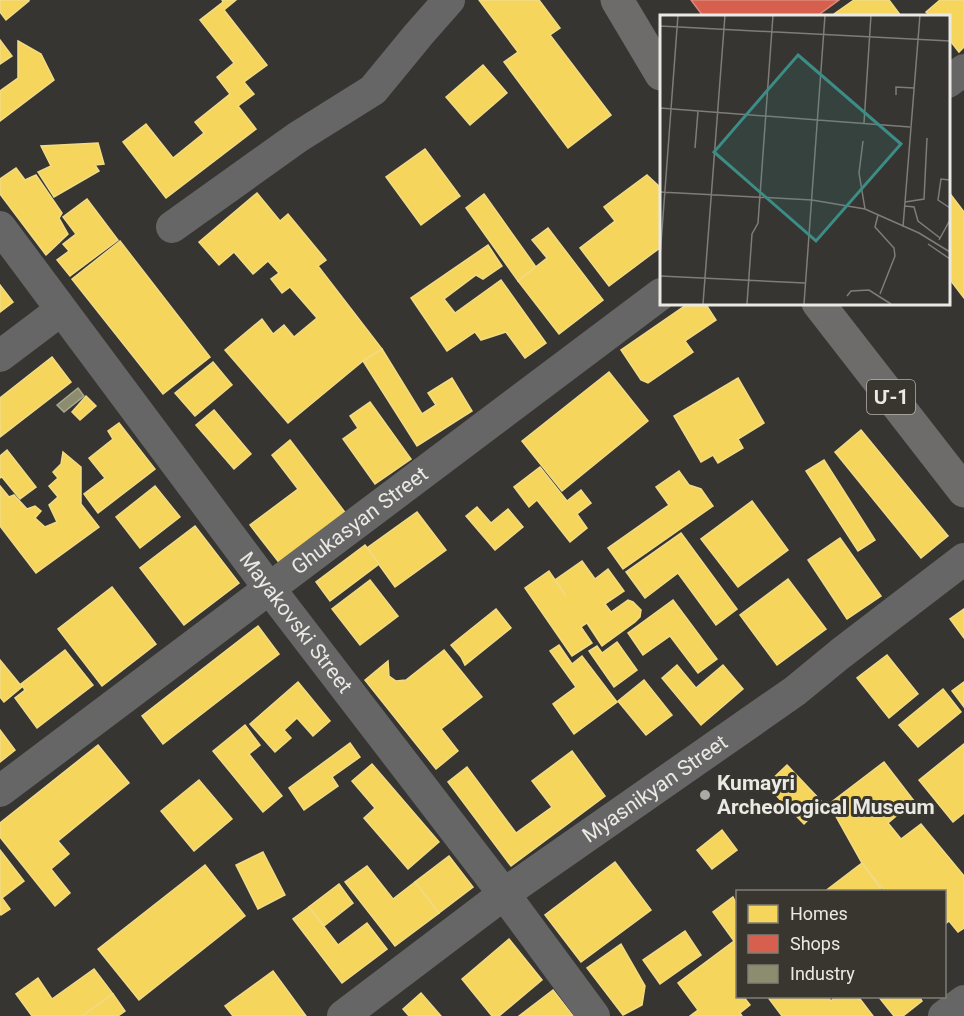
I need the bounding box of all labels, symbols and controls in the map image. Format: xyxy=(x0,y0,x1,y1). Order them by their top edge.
inset map xyxy=(660,15,949,304)
road number: Մ-1 xyxy=(867,380,915,414)
street label: Ghukasyan Street xyxy=(287,462,432,579)
street label: Mayakovski Street xyxy=(235,547,357,698)
street label: Myasnikyan Street xyxy=(578,730,732,848)
place label: Kumayri Archeological Museum xyxy=(717,771,935,819)
marker: Kumayri Archeological Museum xyxy=(698,788,712,802)
legend xyxy=(736,890,946,998)
text: Homes xyxy=(790,903,848,924)
text: Shops xyxy=(790,933,840,954)
text: Industry xyxy=(790,963,855,984)

